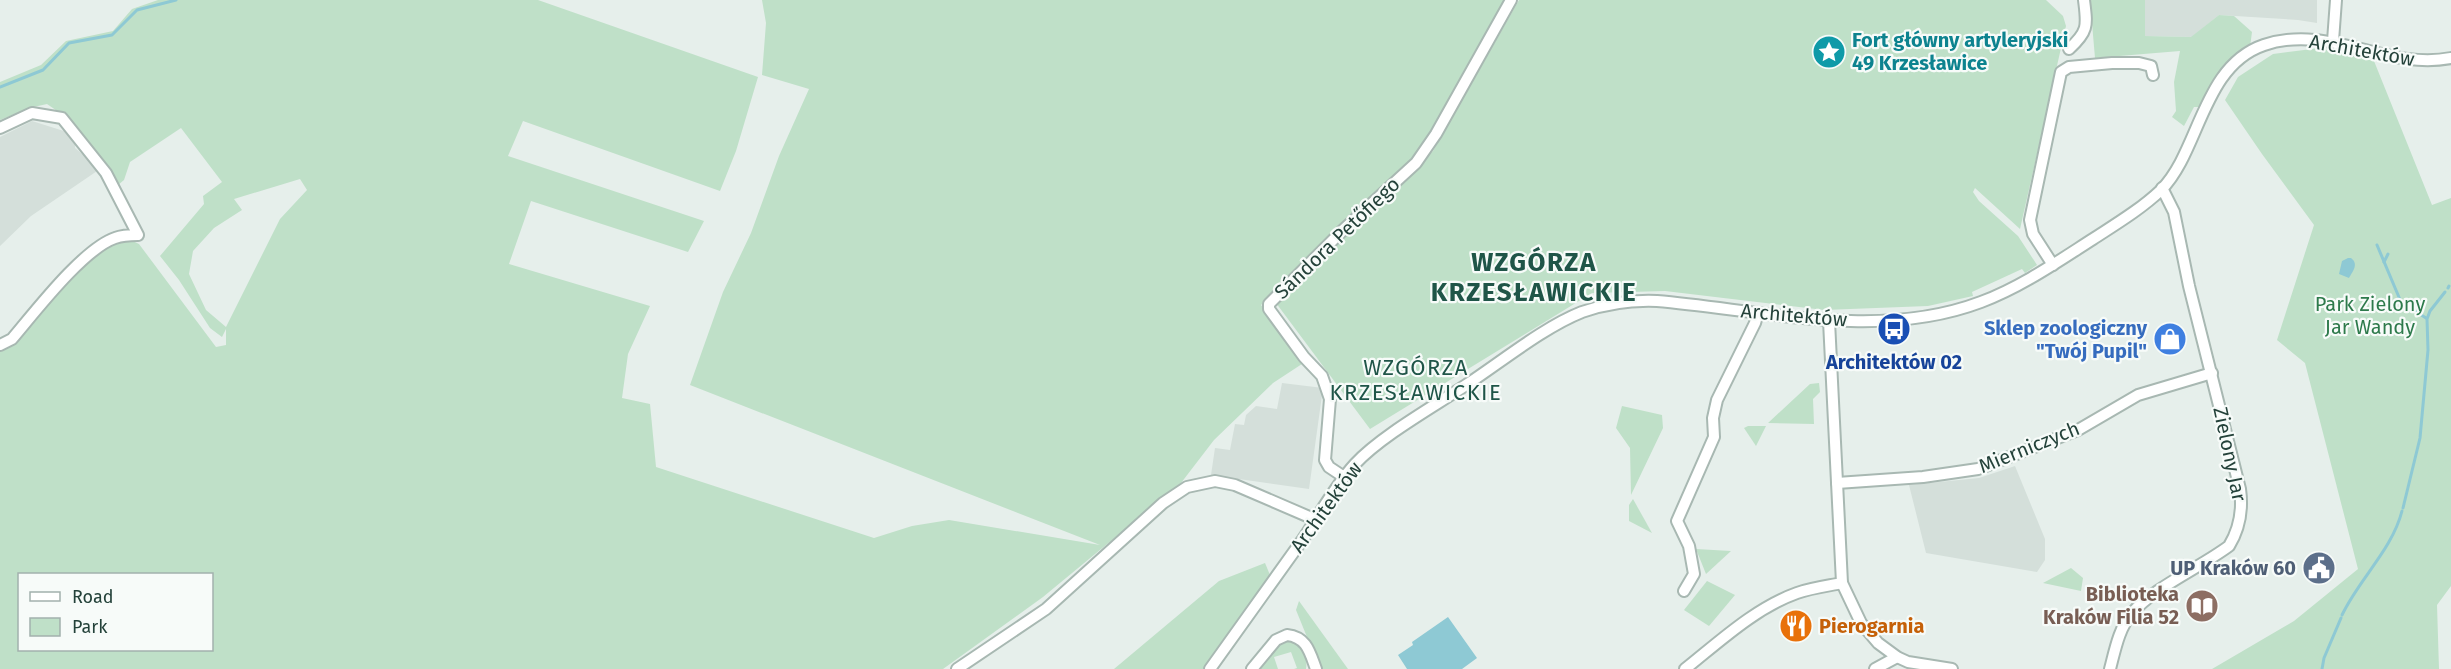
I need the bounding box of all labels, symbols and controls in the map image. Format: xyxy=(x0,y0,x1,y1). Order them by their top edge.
place label: Fort główny artyleryjski 49 Krzesławice xyxy=(1852,28,2068,75)
street label: Architektów xyxy=(2307,29,2417,71)
place icon: Fort główny artyleryjski 49 Krzesławice xyxy=(1811,34,1847,70)
street label: Sándora Petőfiego xyxy=(1269,172,1405,304)
district label: WZGÓRZA KRZESŁAWICKIE xyxy=(1431,246,1637,308)
park label: Park Zielony Jar Wandy xyxy=(2315,292,2425,339)
street label: Architektów xyxy=(1740,298,1848,332)
bus stop icon: Architektów 02 xyxy=(1876,311,1912,347)
place label: Sklep zoologiczny "Twój Pupil" xyxy=(1984,316,2148,363)
shop icon: Sklep zoologiczny "Twój Pupil" xyxy=(2152,321,2188,357)
place label: Architektów 02 xyxy=(1825,350,1962,374)
district label: WZGÓRZA KRZESŁAWICKIE xyxy=(1330,354,1502,406)
street label: Zielony Jar xyxy=(2208,405,2252,504)
street label: Mierniczych xyxy=(1975,416,2083,478)
street label: Architektów xyxy=(1285,457,1367,557)
public building icon: UP Kraków 60 xyxy=(2301,550,2337,586)
place label: UP Kraków 60 xyxy=(2170,556,2296,580)
legend xyxy=(18,573,213,651)
place label: Biblioteka Kraków Filia 52 xyxy=(2043,582,2179,629)
text: Road xyxy=(72,586,114,608)
library icon: Biblioteka Kraków Filia 52 xyxy=(2184,588,2220,624)
restaurant icon: Pierogarnia xyxy=(1778,608,1814,644)
place label: Pierogarnia xyxy=(1819,614,1924,638)
text: Park xyxy=(72,616,108,638)

